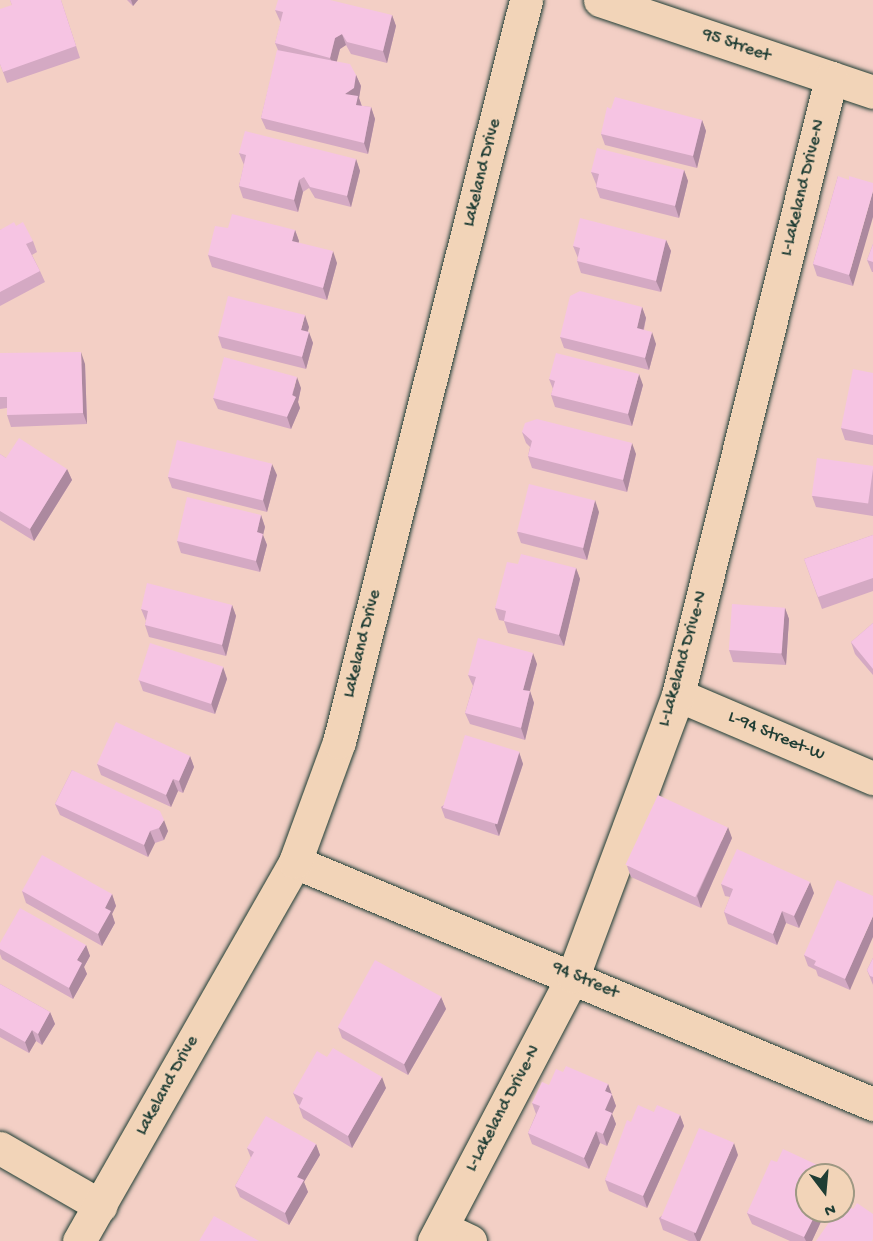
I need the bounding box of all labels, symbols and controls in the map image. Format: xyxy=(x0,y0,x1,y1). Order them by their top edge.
street label: 95 Street xyxy=(699,24,773,68)
street label: Lakeland Drive xyxy=(459,117,507,229)
street label: L-Lakeland Drive-N xyxy=(777,117,831,259)
street label: Lakeland Drive xyxy=(339,588,387,700)
street label: L-Lakeland Drive-N xyxy=(654,589,714,729)
street label: L-94 Street-W xyxy=(724,707,828,767)
street label: 94 Street xyxy=(549,957,621,1005)
street label: Lakeland Drive xyxy=(132,1032,204,1140)
street label: L-Lakeland Drive-N xyxy=(462,1042,546,1176)
north arrow xyxy=(795,1163,855,1223)
text: N xyxy=(822,1198,837,1219)

